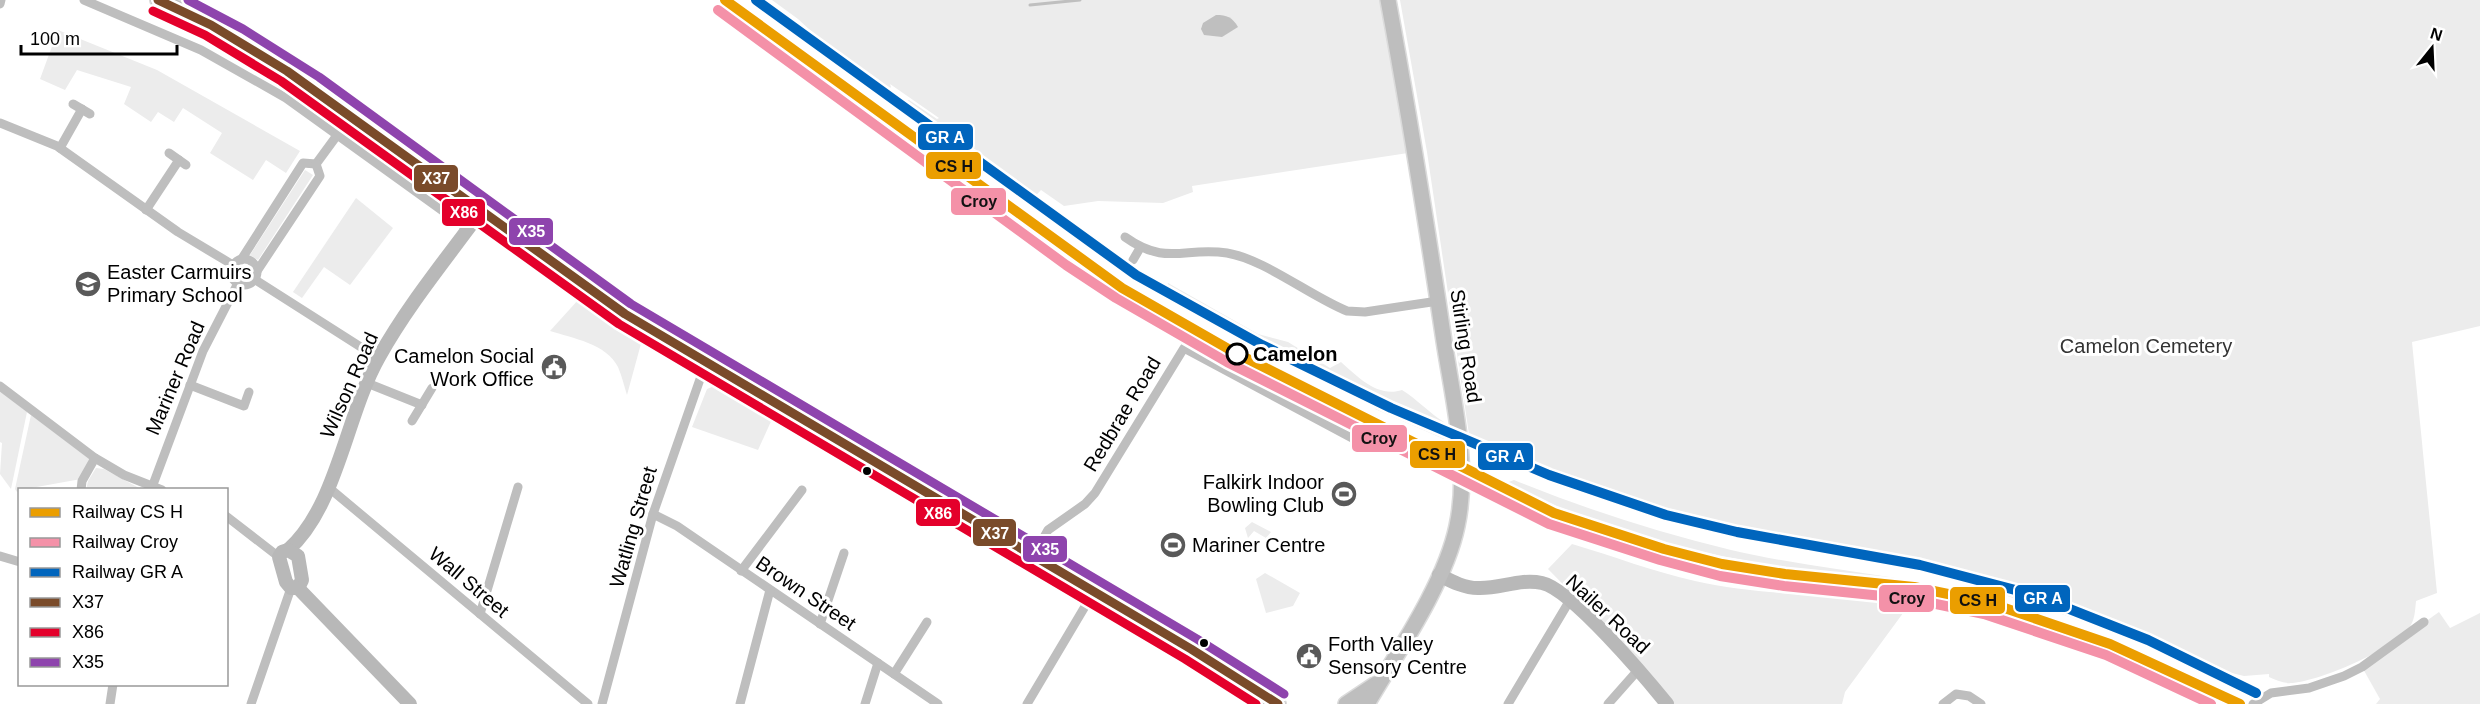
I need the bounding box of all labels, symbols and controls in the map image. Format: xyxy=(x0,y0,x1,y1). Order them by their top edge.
scale bar xyxy=(21,18,177,56)
north arrow xyxy=(2402,18,2462,78)
text: N xyxy=(2428,24,2445,44)
text: 100 m xyxy=(30,29,80,49)
line badge: GR A xyxy=(917,123,974,151)
text: GR A xyxy=(925,129,965,146)
line badge: CS H xyxy=(925,151,982,180)
text: CS H xyxy=(935,158,973,175)
line badge: X37 xyxy=(413,164,459,193)
text: X37 xyxy=(422,170,450,187)
line badge: Croy xyxy=(950,187,1007,216)
text: Croy xyxy=(961,193,997,210)
line badge: X86 xyxy=(441,198,486,227)
text: X86 xyxy=(450,204,478,221)
line badge: X35 xyxy=(508,217,554,246)
text: X35 xyxy=(517,223,545,240)
place label: Easter Carmuirs Primary School xyxy=(107,261,251,306)
school or university icon: Easter Carmuirs Primary School xyxy=(73,269,103,299)
street label: Stirling Road xyxy=(1446,288,1486,404)
street label: Mariner Road xyxy=(141,318,209,438)
street label: Wilson Road xyxy=(316,329,382,441)
park label: Camelon Cemetery xyxy=(2060,335,2232,357)
marker: Camelon xyxy=(1226,343,1248,365)
place label: Camelon xyxy=(1253,343,1337,365)
place label: Camelon Social Work Office xyxy=(394,345,534,390)
public building icon: Camelon Social Work Office xyxy=(539,352,569,382)
street label: Redbrae Road xyxy=(1079,353,1165,475)
line badge: Croy xyxy=(1351,424,1408,453)
text: Croy xyxy=(1361,430,1397,447)
line badge: CS H xyxy=(1409,440,1466,469)
line badge: GR A xyxy=(1477,442,1534,471)
text: CS H xyxy=(1418,446,1456,463)
text: GR A xyxy=(1485,448,1525,465)
street label: Watling Street xyxy=(605,464,661,590)
unlabelled marker xyxy=(861,465,873,477)
place label: Falkirk Indoor Bowling Club xyxy=(1203,471,1324,516)
sports icon: Falkirk Indoor Bowling Club xyxy=(1329,479,1359,509)
legend xyxy=(18,488,228,686)
line badge: X86 xyxy=(915,498,961,527)
text: Railway CS H xyxy=(72,502,183,522)
text: X86 xyxy=(924,505,952,522)
line badge: X37 xyxy=(972,518,1017,547)
text: X37 xyxy=(981,525,1009,542)
sports icon: Mariner Centre xyxy=(1158,530,1188,560)
text: Railway Croy xyxy=(72,532,178,552)
place label: Mariner Centre xyxy=(1192,534,1325,556)
line badge: X35 xyxy=(1022,535,1068,563)
text: X35 xyxy=(1031,541,1059,558)
street label: Wall Street xyxy=(425,542,514,622)
street label: Brown Street xyxy=(752,552,860,635)
text: Railway GR A xyxy=(72,562,183,582)
street label: Nailer Road xyxy=(1562,570,1654,658)
line badge: Croy xyxy=(1878,584,1935,613)
line badge: GR A xyxy=(2014,584,2071,613)
line badge: CS H xyxy=(1949,586,2006,615)
text: Croy xyxy=(1889,590,1925,607)
text: GR A xyxy=(2023,590,2063,607)
text: X37 xyxy=(72,592,104,612)
text: CS H xyxy=(1959,592,1997,609)
text: X86 xyxy=(72,622,104,642)
place label: Forth Valley Sensory Centre xyxy=(1328,633,1467,678)
unlabelled marker xyxy=(1198,637,1210,649)
public building icon: Forth Valley Sensory Centre xyxy=(1294,641,1324,671)
text: X35 xyxy=(72,652,104,672)

